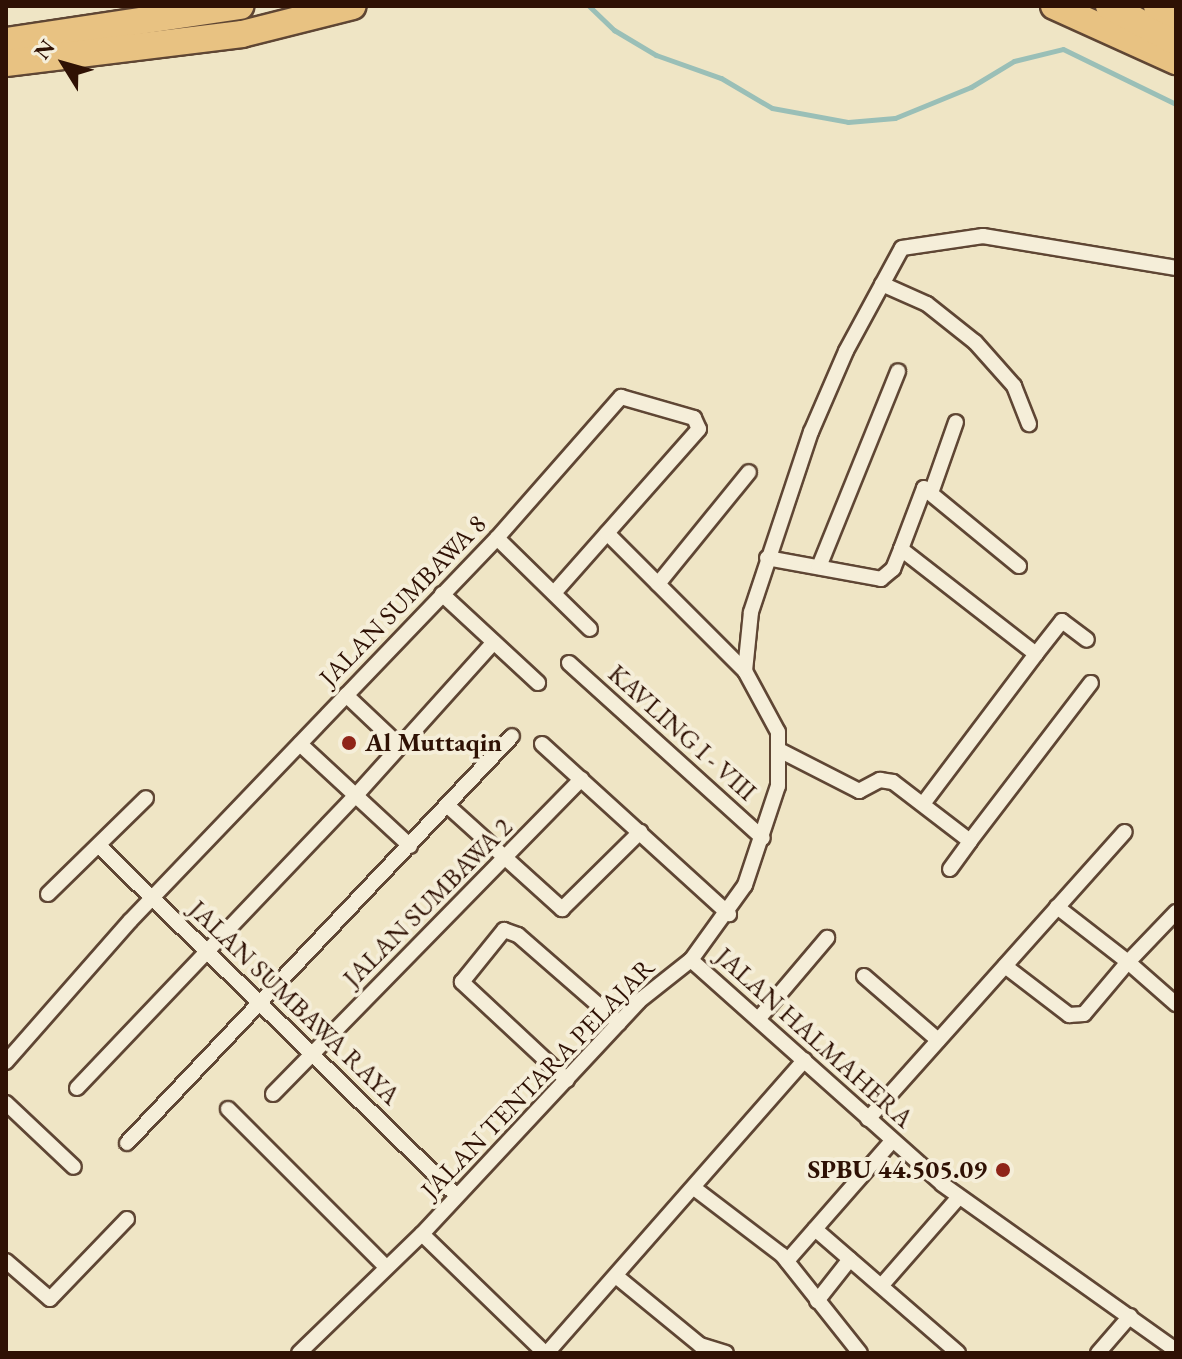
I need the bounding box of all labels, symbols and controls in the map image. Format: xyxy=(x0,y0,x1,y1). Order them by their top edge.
north arrow xyxy=(24,24,104,104)
text: N xyxy=(27,33,61,65)
street label: JALAN SUMBAWA 8 xyxy=(313,509,493,693)
street label: KAVLING I - VIII xyxy=(601,658,763,808)
place label: Al Muttaqin xyxy=(365,727,502,759)
marker: Al Muttaqin xyxy=(340,734,358,752)
street label: JALAN SUMBAWA 2 xyxy=(337,812,519,994)
street label: JALAN SUMBAWA RAYA xyxy=(182,894,406,1112)
street label: JALAN HALMAHERA xyxy=(709,941,919,1135)
street label: JALAN TENTARA PELAJAR xyxy=(415,952,661,1206)
place label: SPBU 44.505.09 xyxy=(807,1154,987,1186)
marker: SPBU 44.505.09 xyxy=(994,1161,1012,1179)

